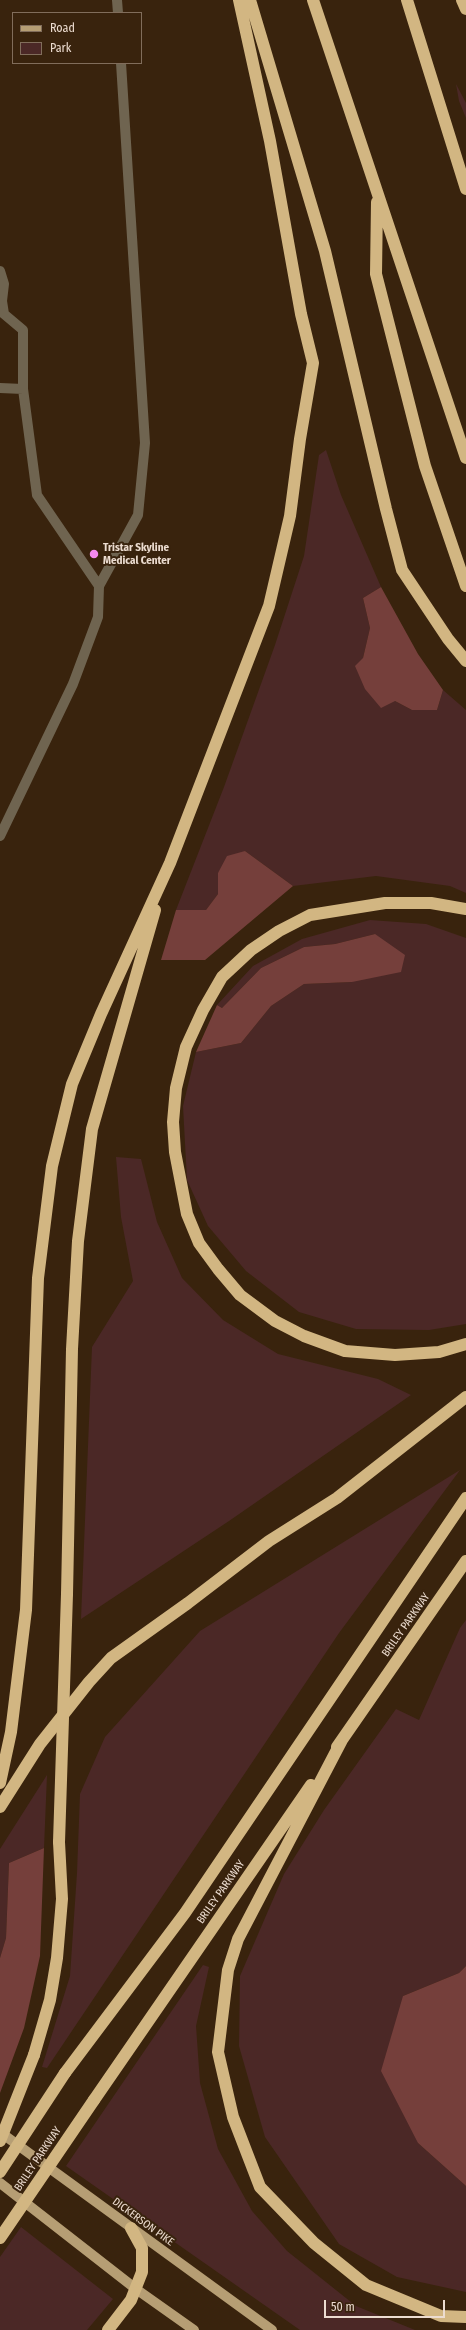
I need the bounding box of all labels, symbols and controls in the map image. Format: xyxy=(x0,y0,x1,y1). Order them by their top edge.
legend xyxy=(12,12,142,64)
text: Road xyxy=(50,21,75,35)
text: Park xyxy=(50,41,71,55)
place label: Tristar Skyline Medical Center xyxy=(103,541,171,567)
marker: Tristar Skyline Medical Center xyxy=(88,548,100,560)
street label: BRILEY PARKWAY xyxy=(379,1591,433,1659)
street label: BRILEY PARKWAY xyxy=(194,1858,248,1926)
street label: BRILEY PARKWAY xyxy=(12,2124,64,2194)
street label: DICKERSON PIKE xyxy=(110,2195,176,2249)
scale bar xyxy=(326,2292,447,2318)
text: 50 m xyxy=(331,2300,355,2314)

